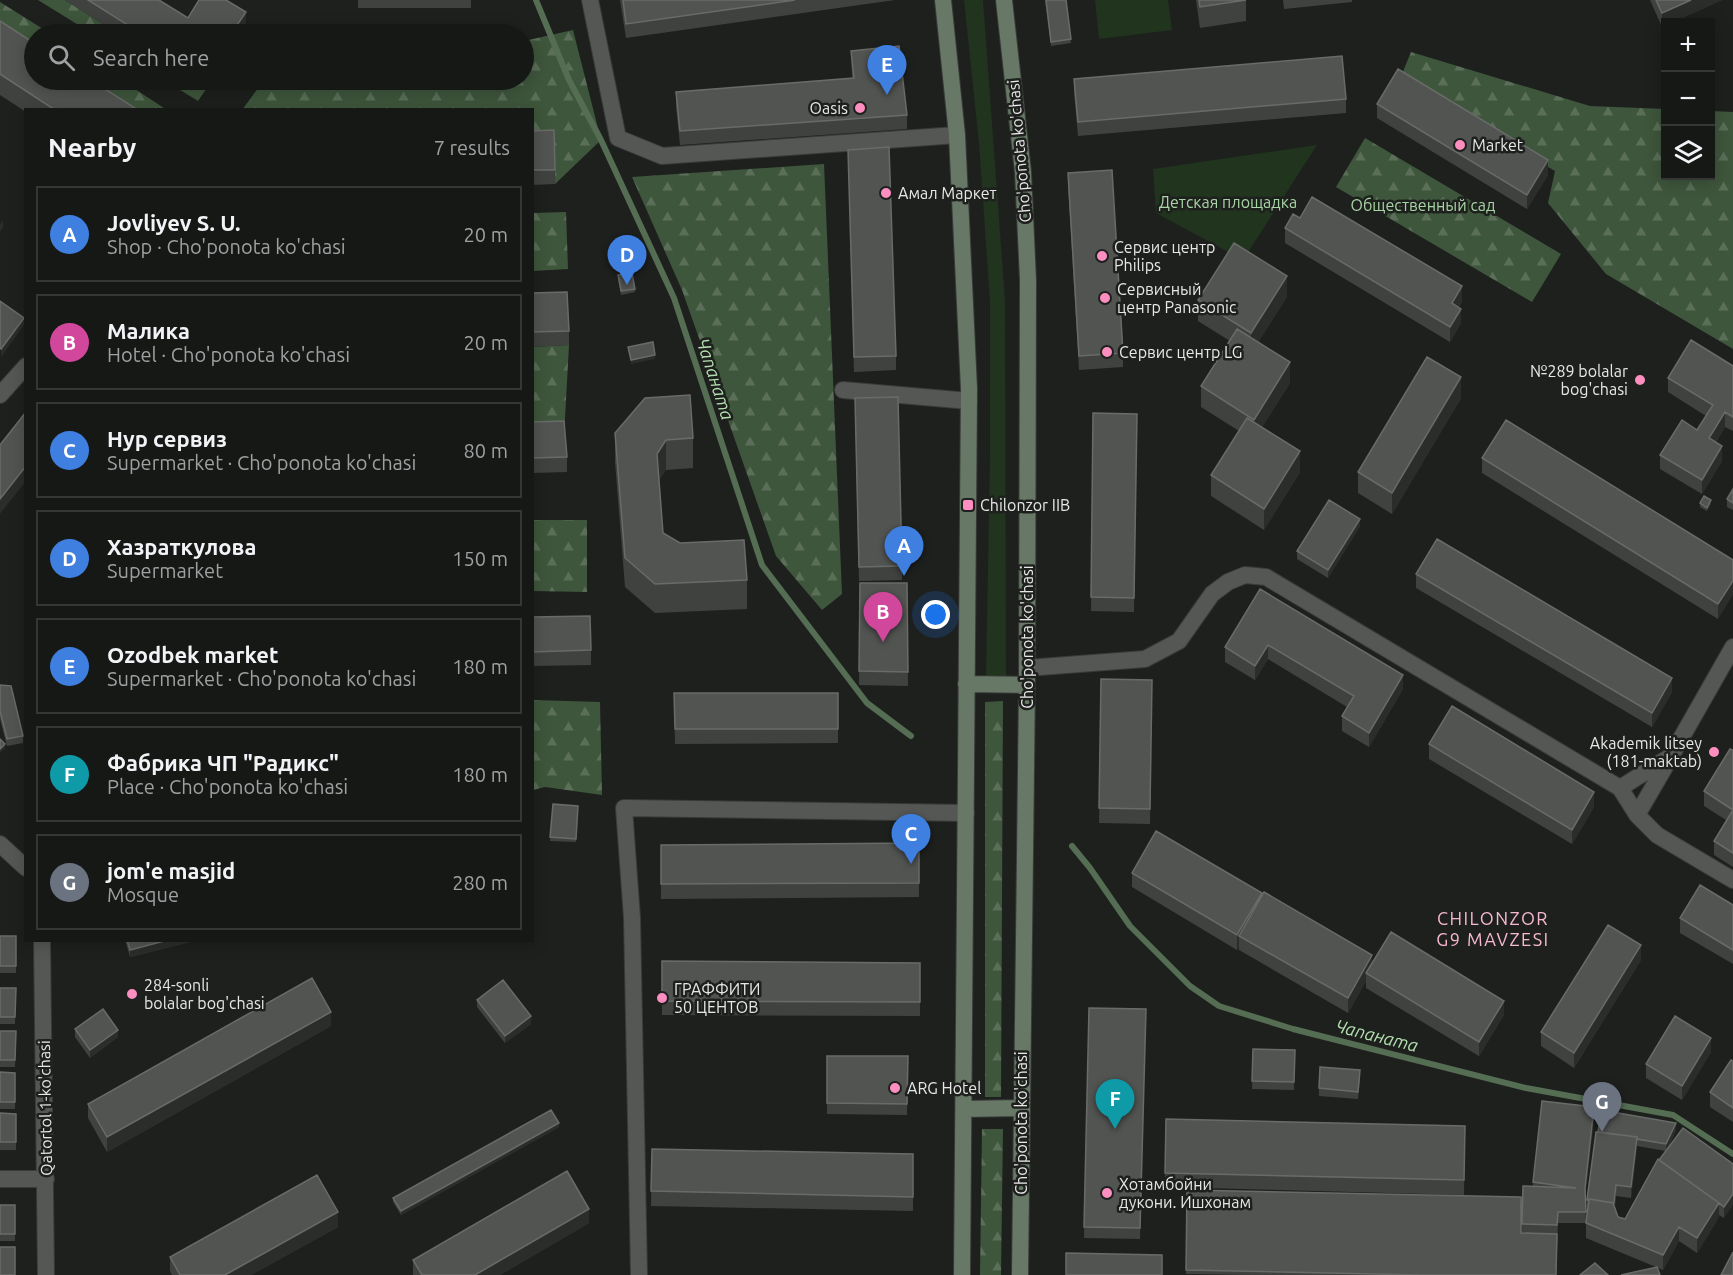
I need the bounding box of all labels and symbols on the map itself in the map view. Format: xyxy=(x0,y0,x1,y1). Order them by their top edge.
pin: E xyxy=(868,46,906,95)
street label: Cho'ponota ko'chasi xyxy=(1004,79,1034,223)
place label: Oasis xyxy=(810,99,848,117)
marker: Oasis xyxy=(853,101,867,115)
place label: Market xyxy=(1472,136,1524,154)
marker: Market xyxy=(1453,138,1467,152)
place label: Амал Маркет xyxy=(898,184,997,202)
marker: Амал Маркет xyxy=(879,186,893,200)
park label: Детская площадка xyxy=(1159,193,1297,211)
park label: Общественный сад xyxy=(1351,196,1495,214)
pin: D xyxy=(608,236,646,285)
place label: Сервис центр Philips xyxy=(1114,238,1215,274)
marker: Сервис центр Philips xyxy=(1095,249,1109,263)
place label: Сервисный центр Panasonic xyxy=(1117,280,1237,316)
marker: Сервисный центр Panasonic xyxy=(1098,291,1112,305)
water label: Чапаната xyxy=(693,336,739,422)
place label: Сервис центр LG xyxy=(1119,343,1242,361)
marker: Сервис центр LG xyxy=(1100,345,1114,359)
place label: №289 bolalar bog'chasi xyxy=(1530,362,1628,398)
marker: №289 bolalar bog'chasi xyxy=(1633,373,1647,387)
place label: Chilonzor IIB xyxy=(980,496,1070,514)
marker: Chilonzor IIB xyxy=(961,498,975,512)
pin: A xyxy=(884,526,924,576)
street label: Cho'ponota ko'chasi xyxy=(1018,565,1036,709)
pin: B xyxy=(864,592,902,642)
your location xyxy=(921,600,950,629)
place label: Akademik litsey (181-maktab) xyxy=(1590,734,1702,771)
marker: Akademik litsey (181-maktab) xyxy=(1707,745,1721,759)
pin: C xyxy=(892,814,930,864)
district label: CHILONZOR G9 MAVZESI xyxy=(1436,908,1550,949)
place label: 284-sonli bolalar bog'chasi xyxy=(144,976,265,1012)
place label: ГРАФФИТИ 50 ЦЕНТОВ xyxy=(674,980,760,1016)
marker: 284-sonli bolalar bog'chasi xyxy=(125,987,139,1001)
marker: ГРАФФИТИ 50 ЦЕНТОВ xyxy=(655,991,669,1005)
water label: Чапаната xyxy=(1334,1015,1421,1055)
street label: Qatortol 1-ko'chasi xyxy=(35,1040,55,1176)
street label: Cho'ponota ko'chasi xyxy=(1012,1051,1030,1195)
place label: ARG Hotel xyxy=(907,1079,981,1097)
pin: F xyxy=(1096,1080,1134,1129)
marker: ARG Hotel xyxy=(888,1081,902,1095)
pin: G xyxy=(1582,1082,1622,1132)
place label: Хотамбойни дукони. Ишхонам xyxy=(1119,1175,1251,1211)
marker: Хотамбойни дукони. Ишхонам xyxy=(1100,1186,1114,1200)

